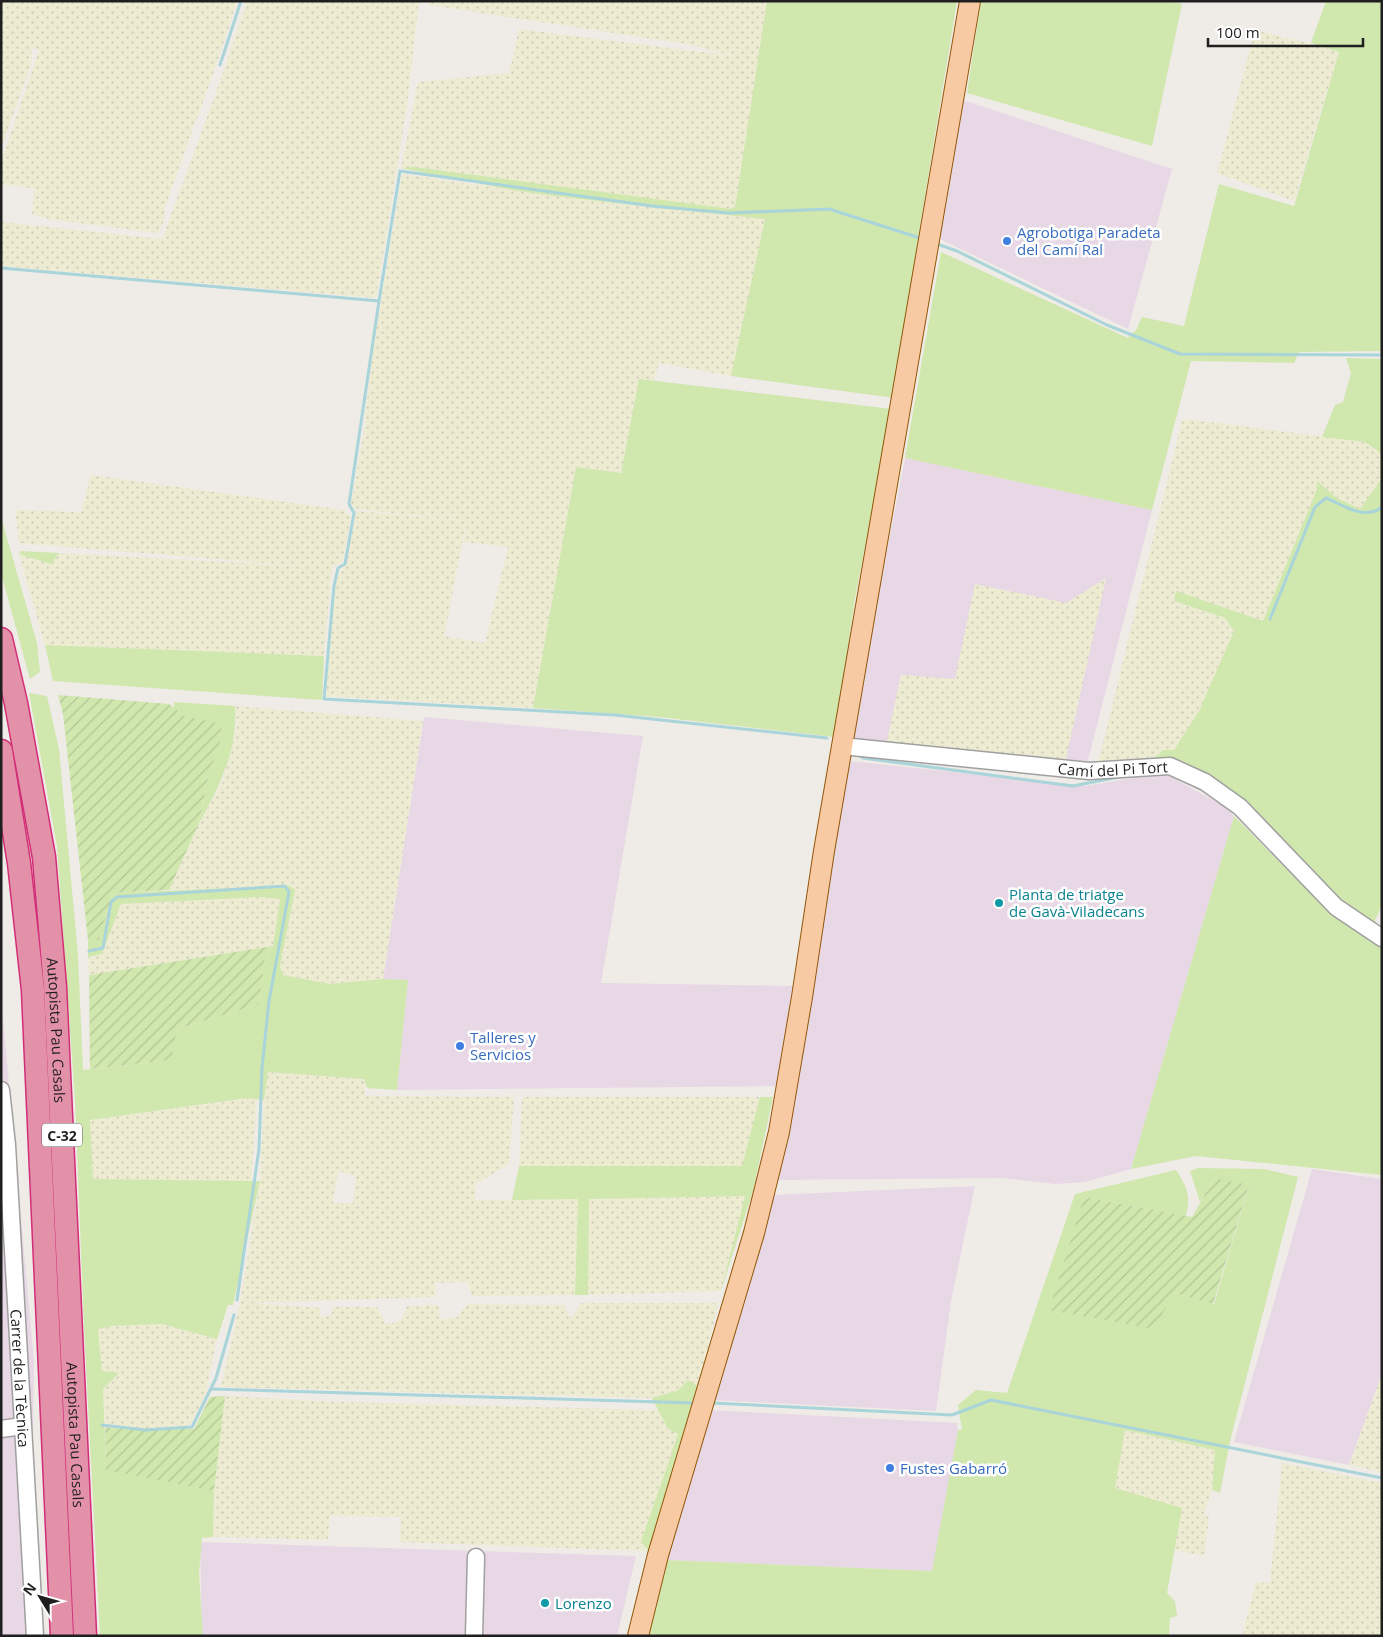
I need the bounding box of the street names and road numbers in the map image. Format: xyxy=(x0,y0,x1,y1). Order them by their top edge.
street label: Camí del Pi Tort xyxy=(1057,756,1168,781)
street label: Autopista Pau Casals xyxy=(43,957,70,1103)
road number: C-32 xyxy=(42,1124,82,1146)
street label: Carrer de la Tècnica xyxy=(6,1309,34,1448)
street label: Autopista Pau Casals xyxy=(62,1362,89,1508)

